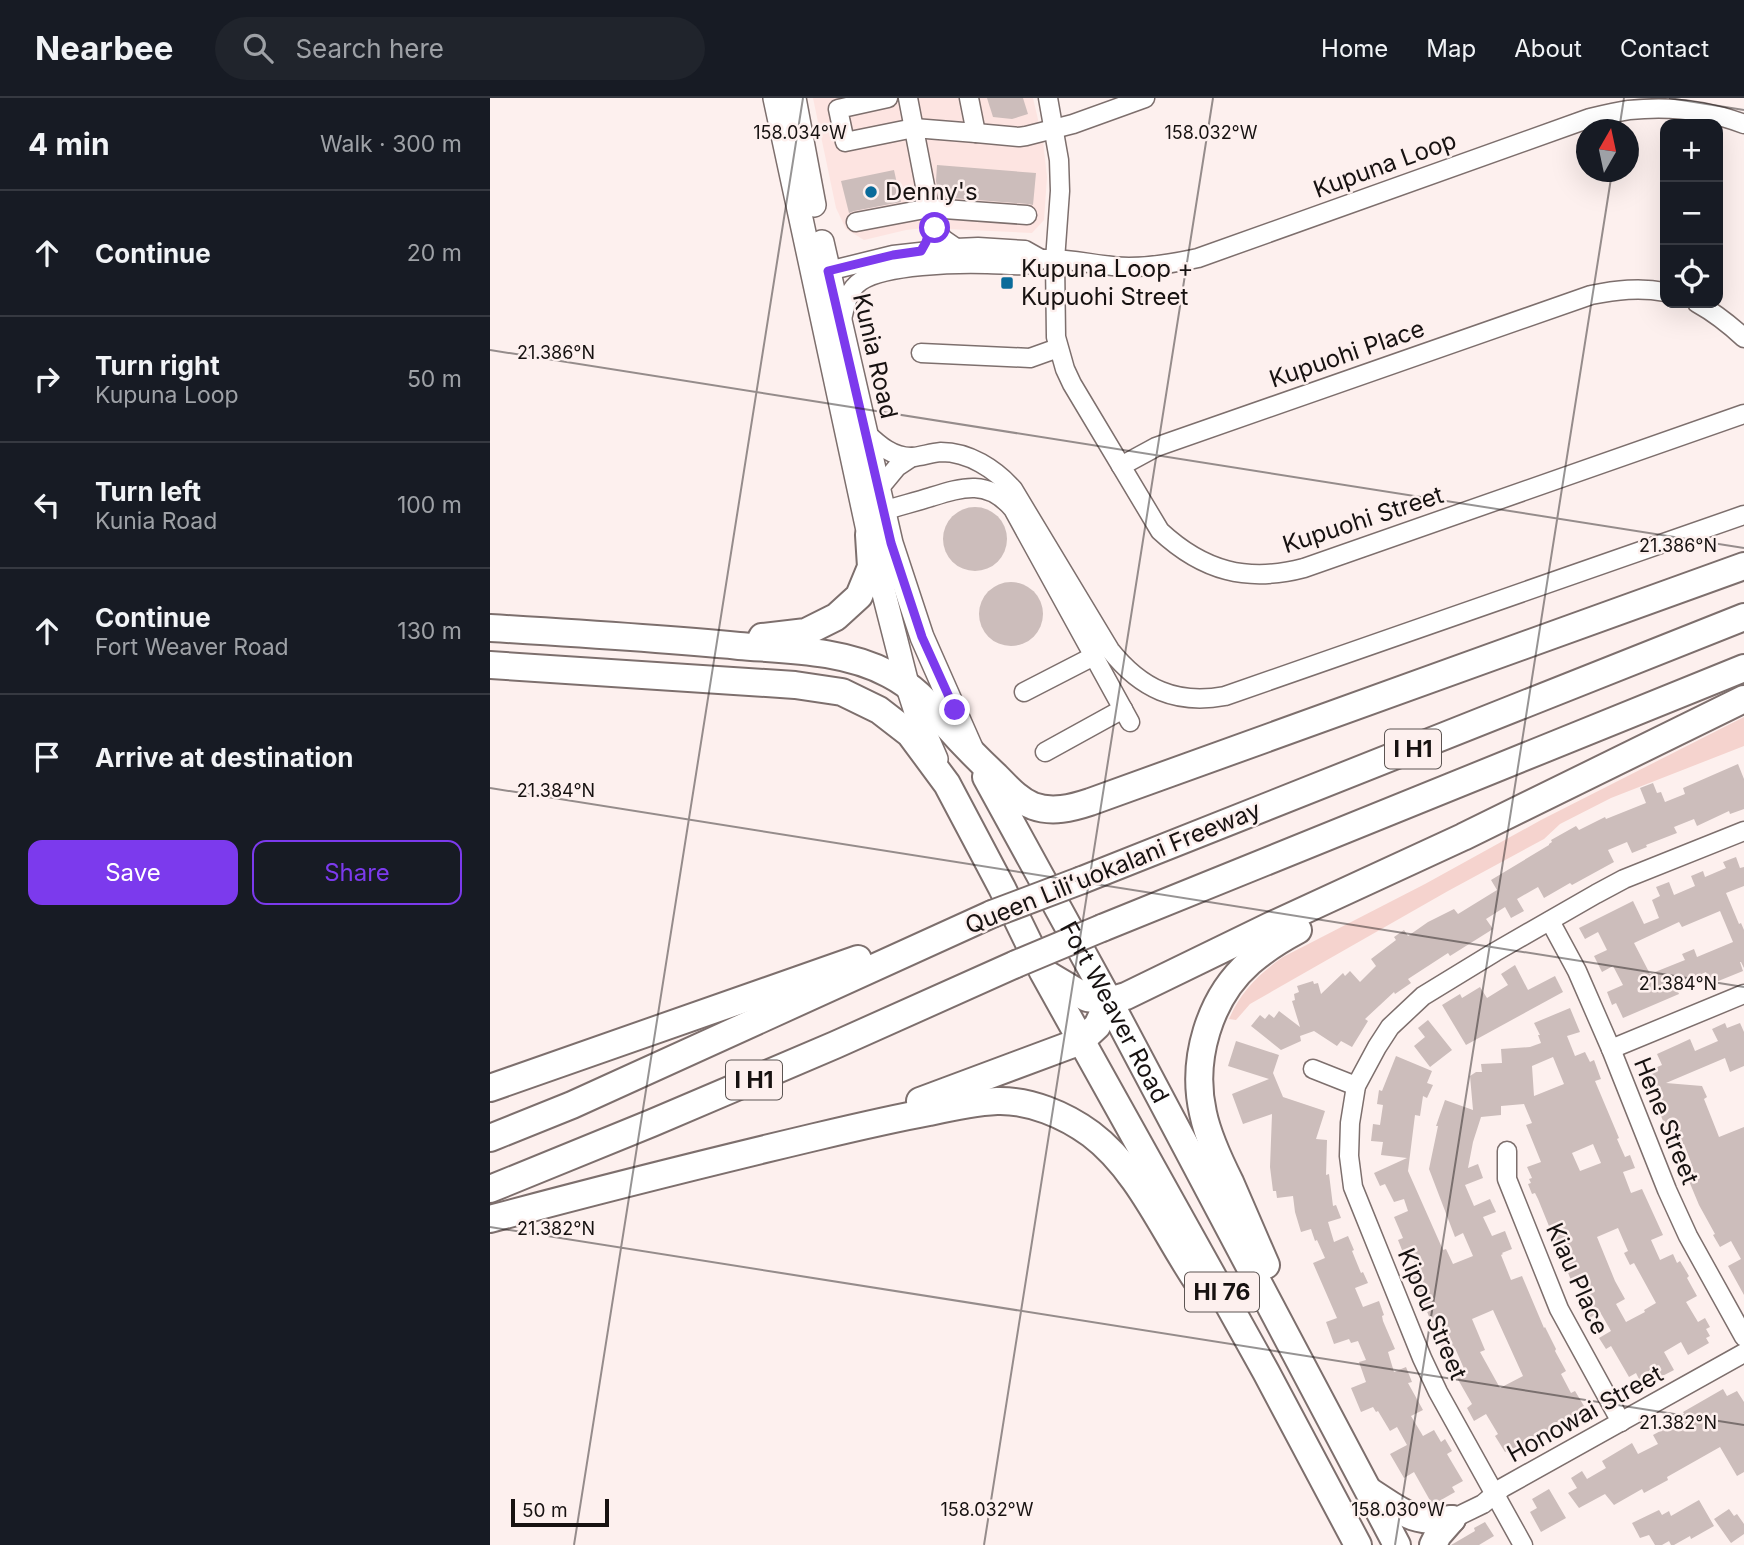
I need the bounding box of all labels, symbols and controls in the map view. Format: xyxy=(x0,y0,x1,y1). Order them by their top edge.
search box xyxy=(215,17,705,80)
text: Nearbee xyxy=(35,28,173,68)
icon: search xyxy=(239,29,277,67)
text: Search here xyxy=(295,33,444,64)
text: Home xyxy=(1321,34,1388,63)
text: Map xyxy=(1426,34,1476,63)
text: About xyxy=(1514,34,1582,63)
text: Contact xyxy=(1620,34,1709,63)
north arrow xyxy=(1576,119,1639,182)
map controls xyxy=(1660,119,1723,308)
button: + xyxy=(1660,119,1723,182)
text: 158.034°W xyxy=(753,122,847,143)
text: 158.032°W xyxy=(1164,122,1258,143)
street label: Kupuna Loop xyxy=(1309,125,1460,204)
text: 4 min xyxy=(28,126,110,162)
text: Walk · 300 m xyxy=(320,130,462,158)
place label: Denny's xyxy=(885,177,978,206)
button: − xyxy=(1660,182,1723,245)
marker: Denny's xyxy=(863,184,879,200)
route start xyxy=(919,212,950,243)
icon: ahead xyxy=(28,234,66,272)
text: Continue xyxy=(95,238,211,269)
text: 20 m xyxy=(407,239,462,267)
button: locate xyxy=(1660,245,1723,308)
place label: Kupuna Loop + Kupuohi Street xyxy=(1021,254,1193,311)
marker: Kupuna Loop + Kupuohi Street xyxy=(999,275,1015,291)
street label: Kunia Road xyxy=(847,290,904,421)
street label: Kupuohi Place xyxy=(1266,313,1428,394)
text: 21.386°N xyxy=(517,342,595,363)
text: Turn right xyxy=(95,350,220,381)
icon: right xyxy=(28,360,66,398)
text: 50 m xyxy=(407,365,462,393)
text: Kupuna Loop xyxy=(95,381,239,409)
text: Turn left xyxy=(95,476,201,507)
street label: Kupuohi Street xyxy=(1279,480,1447,559)
icon: left xyxy=(28,486,66,524)
text: 100 m xyxy=(397,491,462,519)
text: Kunia Road xyxy=(95,507,217,535)
text: 21.386°N xyxy=(1639,535,1717,556)
text: Continue xyxy=(95,602,211,633)
icon: ahead xyxy=(28,612,66,650)
text: 130 m xyxy=(397,617,462,645)
text: Fort Weaver Road xyxy=(95,633,289,661)
route end xyxy=(939,694,970,725)
road number: I H1 xyxy=(1385,730,1441,768)
icon: arrive xyxy=(28,738,66,776)
text: Arrive at destination xyxy=(95,742,354,773)
text: 21.384°N xyxy=(517,780,595,801)
street label: Queen Liliʻuokalani Freeway xyxy=(961,795,1265,940)
button: Save xyxy=(28,840,238,905)
button: Share xyxy=(252,840,462,905)
street label: Fort Weaver Road xyxy=(1054,916,1175,1108)
text: 21.384°N xyxy=(1639,973,1717,994)
street label: Hene Street xyxy=(1628,1053,1705,1189)
road number: I H1 xyxy=(726,1060,782,1099)
text: 21.382°N xyxy=(517,1218,595,1239)
street label: Kiau Place xyxy=(1540,1219,1615,1339)
street label: Kipou Street xyxy=(1392,1244,1473,1384)
road number: HI 76 xyxy=(1185,1273,1259,1312)
street label: Honowai Street xyxy=(1502,1359,1668,1468)
text: 21.382°N xyxy=(1639,1412,1717,1433)
scale bar xyxy=(511,1496,609,1528)
text: 50 m xyxy=(522,1499,568,1522)
text: 158.032°W xyxy=(940,1499,1034,1520)
text: 158.030°W xyxy=(1351,1499,1445,1520)

